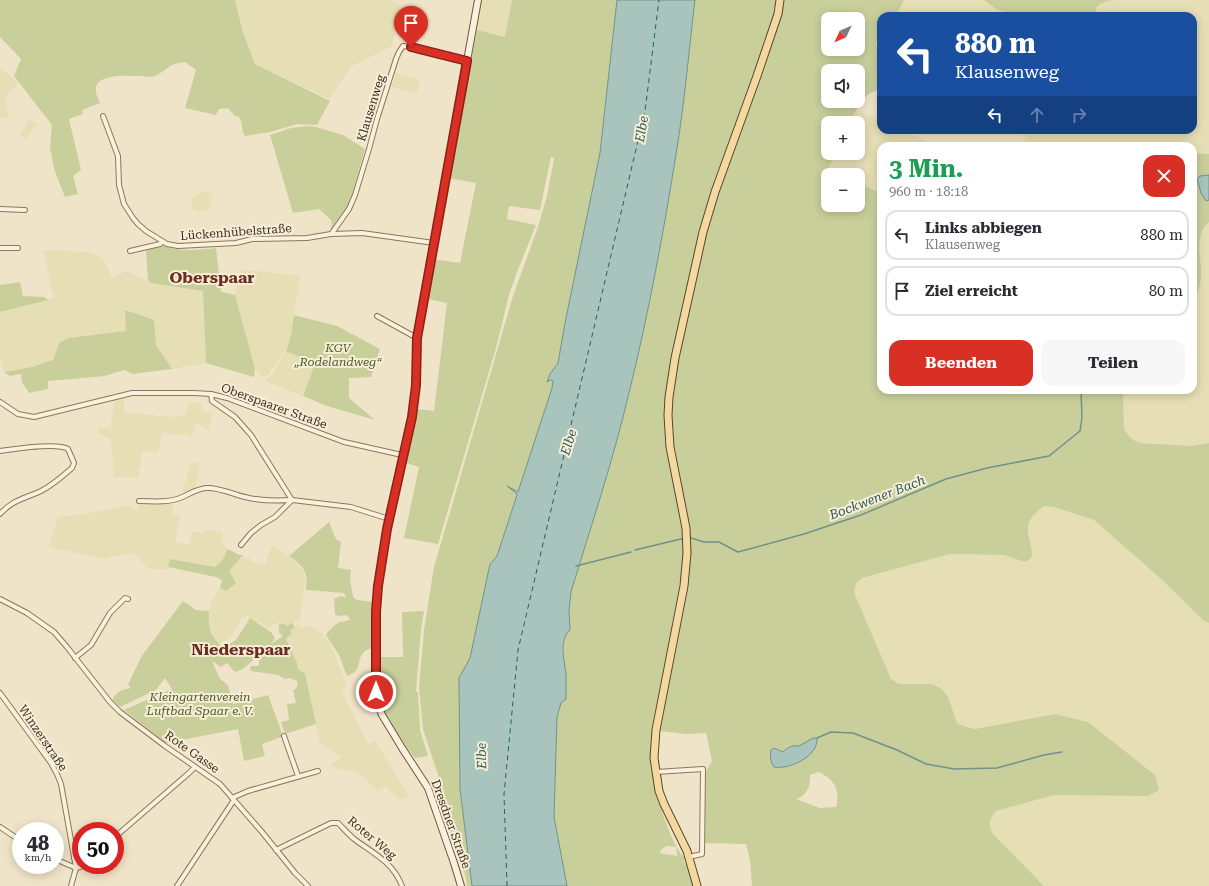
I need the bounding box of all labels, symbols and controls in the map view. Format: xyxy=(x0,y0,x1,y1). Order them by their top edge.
pin xyxy=(394,6,428,47)
icon: arrive xyxy=(400,12,422,34)
north arrow xyxy=(821,12,865,56)
map controls xyxy=(821,12,865,212)
text: 880 m xyxy=(955,27,1036,60)
icon: left xyxy=(889,28,941,80)
text: Klausenweg xyxy=(955,61,1059,82)
button: sound xyxy=(821,64,865,108)
street label: Klausenweg xyxy=(354,73,388,143)
icon: left xyxy=(984,104,1006,126)
icon: ahead xyxy=(1026,104,1048,126)
icon: right xyxy=(1068,104,1090,126)
water label: Elbe xyxy=(632,114,651,144)
button: + xyxy=(821,116,865,160)
text: 3 Min. xyxy=(889,155,963,183)
button: close xyxy=(1143,155,1185,197)
button: − xyxy=(821,168,865,212)
text: 960 m · 18:18 xyxy=(889,184,968,199)
text: Links abbiegen xyxy=(925,219,1042,237)
street label: Lückenhübelstraße xyxy=(180,221,293,243)
icon: left xyxy=(891,224,913,246)
text: 880 m xyxy=(1140,226,1183,244)
text: Klausenweg xyxy=(925,237,1000,252)
district label: Oberspaar xyxy=(169,268,255,287)
icon: arrive xyxy=(891,280,913,302)
text: Ziel erreicht xyxy=(925,282,1018,300)
text: 80 m xyxy=(1149,282,1183,300)
button: Beenden xyxy=(889,340,1033,386)
button: Teilen xyxy=(1041,340,1185,386)
park label: KGV „Rodelandweg“ xyxy=(293,341,383,369)
street label: Oberspaarer Straße xyxy=(219,380,329,432)
water label: Elbe xyxy=(557,427,580,458)
water label: Bockwener Bach xyxy=(826,472,927,523)
district label: Niederspaar xyxy=(191,640,291,659)
position arrow xyxy=(355,671,397,713)
park label: Kleingartenverein Luftbad Spaar e. V. xyxy=(146,690,253,718)
street label: Winzerstraße xyxy=(16,702,70,774)
street label: Rote Gasse xyxy=(162,728,222,776)
water label: Elbe xyxy=(474,742,489,770)
street label: Dresdner Straße xyxy=(428,778,474,871)
street label: Roter Weg xyxy=(345,814,399,863)
speed limit sign: 50 xyxy=(72,822,124,874)
text: 48 xyxy=(27,831,49,855)
text: km/h xyxy=(25,852,51,863)

